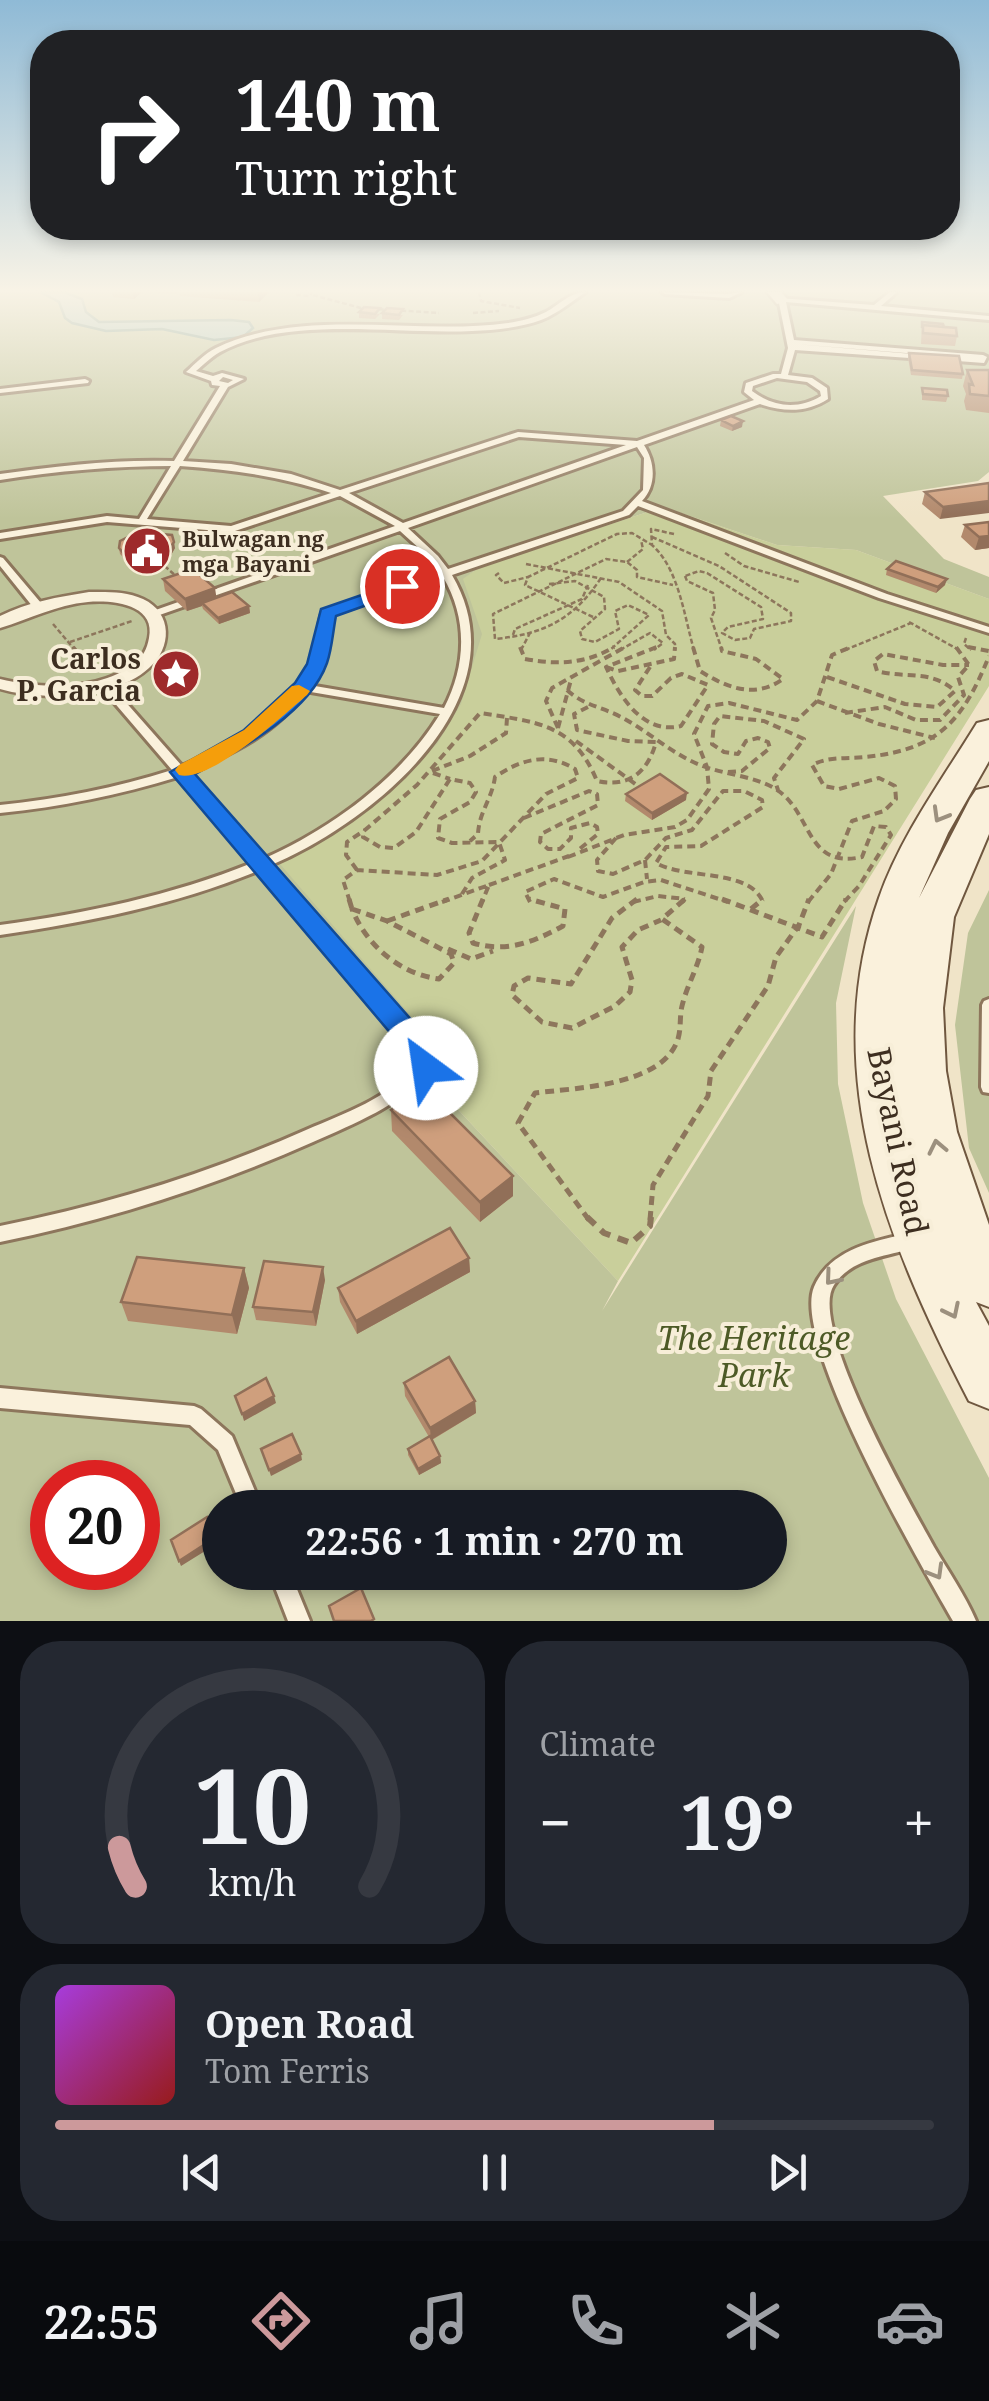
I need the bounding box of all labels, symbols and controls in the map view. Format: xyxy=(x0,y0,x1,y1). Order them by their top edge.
text: 140 m xyxy=(235,56,441,152)
icon: right xyxy=(70,70,200,200)
text: Turn right xyxy=(235,147,457,208)
place label: Bulwagan ng mga Bayani xyxy=(182,523,325,578)
public building icon: Bulwagan ng mga Bayani xyxy=(121,525,173,577)
pin xyxy=(360,544,445,629)
icon: arrive xyxy=(375,559,430,614)
place label: Carlos P. Garcia xyxy=(17,639,141,709)
place icon: Carlos P. Garcia xyxy=(150,648,202,700)
one-way arrow xyxy=(933,804,952,822)
position arrow xyxy=(374,1016,478,1120)
street label: Bayani Road xyxy=(858,1043,940,1239)
one-way arrow xyxy=(928,1138,949,1155)
one-way arrow xyxy=(826,1267,844,1285)
one-way arrow xyxy=(940,1301,960,1319)
park label: The Heritage Park xyxy=(658,1316,851,1396)
speed limit sign: 20 xyxy=(30,1460,160,1590)
text: 22:56 · 1 min · 270 m xyxy=(305,1514,684,1566)
one-way arrow xyxy=(924,1561,943,1579)
text: Climate xyxy=(540,1722,656,1765)
text: 10 xyxy=(193,1733,311,1874)
text: 19° xyxy=(680,1770,795,1872)
text: − xyxy=(540,1784,571,1859)
text: + xyxy=(903,1784,934,1859)
text: km/h xyxy=(208,1858,296,1906)
text: Open Road xyxy=(205,1997,414,2049)
text: Tom Ferris xyxy=(205,2049,370,2092)
icon: previous xyxy=(174,2145,229,2200)
icon: pause xyxy=(467,2145,522,2200)
icon: next xyxy=(760,2145,815,2200)
icon: directions xyxy=(246,2286,316,2356)
icon: music xyxy=(404,2286,474,2356)
icon: phone xyxy=(561,2286,631,2356)
icon: climate xyxy=(718,2286,788,2356)
icon: car xyxy=(875,2286,945,2356)
text: 22:55 xyxy=(44,2291,159,2352)

